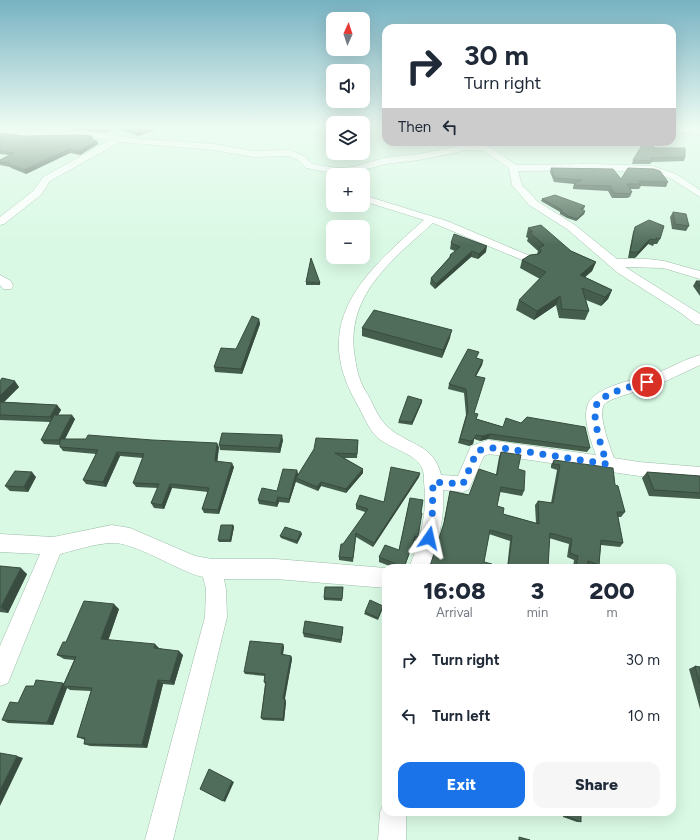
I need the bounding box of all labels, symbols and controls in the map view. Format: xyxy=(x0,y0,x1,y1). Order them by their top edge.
north arrow xyxy=(326,12,370,56)
map controls xyxy=(326,12,370,264)
text: 30 m xyxy=(464,38,529,72)
icon: right xyxy=(398,40,450,92)
button: sound xyxy=(326,64,370,108)
text: Turn right xyxy=(464,72,541,94)
button: layers xyxy=(326,116,370,160)
icon: left xyxy=(439,116,461,138)
text: Then xyxy=(398,118,431,136)
button: + xyxy=(326,168,370,212)
button: − xyxy=(326,220,370,264)
pin xyxy=(630,365,664,399)
icon: arrive xyxy=(636,371,658,393)
position arrow xyxy=(408,517,450,559)
text: 16:08 xyxy=(423,576,486,605)
text: 3 xyxy=(531,576,544,605)
text: 200 xyxy=(589,576,635,605)
text: Arrival xyxy=(436,605,473,620)
text: min xyxy=(527,605,548,620)
text: m xyxy=(607,605,618,620)
icon: right xyxy=(398,649,420,671)
text: Turn right xyxy=(432,651,500,669)
text: 30 m xyxy=(626,651,660,669)
icon: left xyxy=(398,705,420,727)
text: Turn left xyxy=(432,707,490,725)
text: 10 m xyxy=(628,707,660,725)
button: Exit xyxy=(398,762,525,808)
button: Share xyxy=(533,762,660,808)

